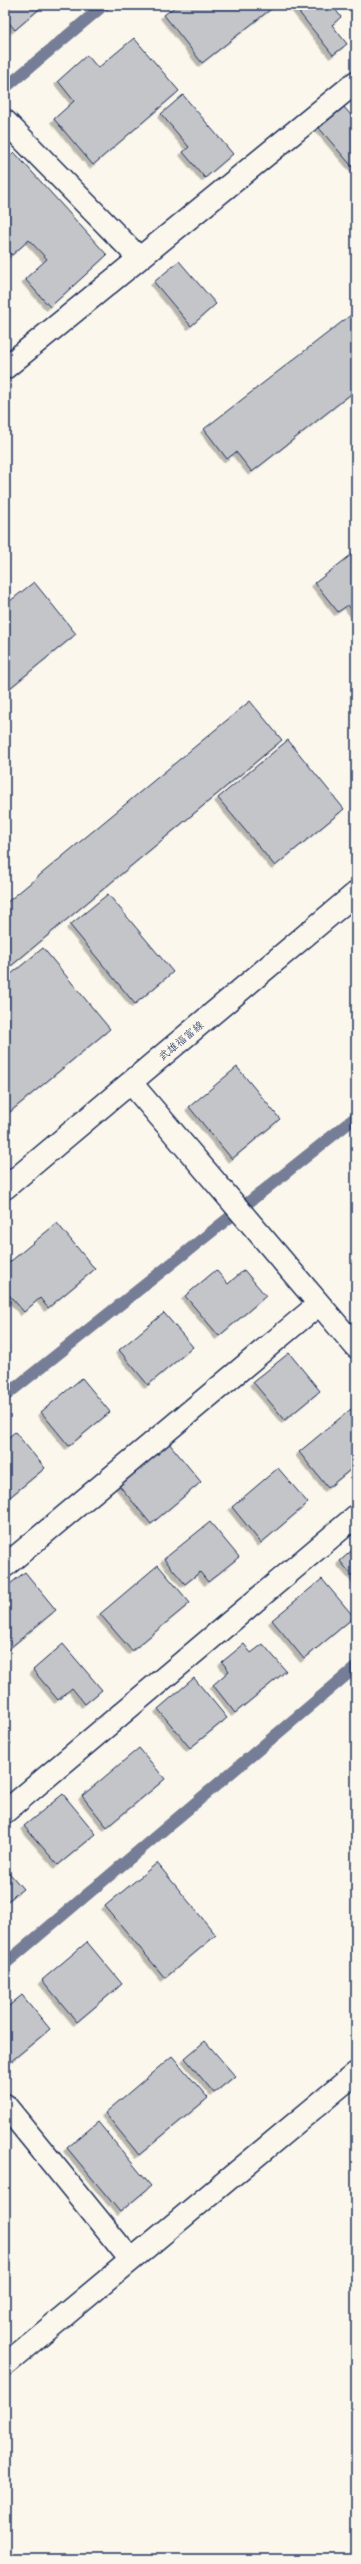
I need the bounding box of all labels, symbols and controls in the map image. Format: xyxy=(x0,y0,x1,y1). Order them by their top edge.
street label: 武雄福富線 xyxy=(154,1016,208,1066)

